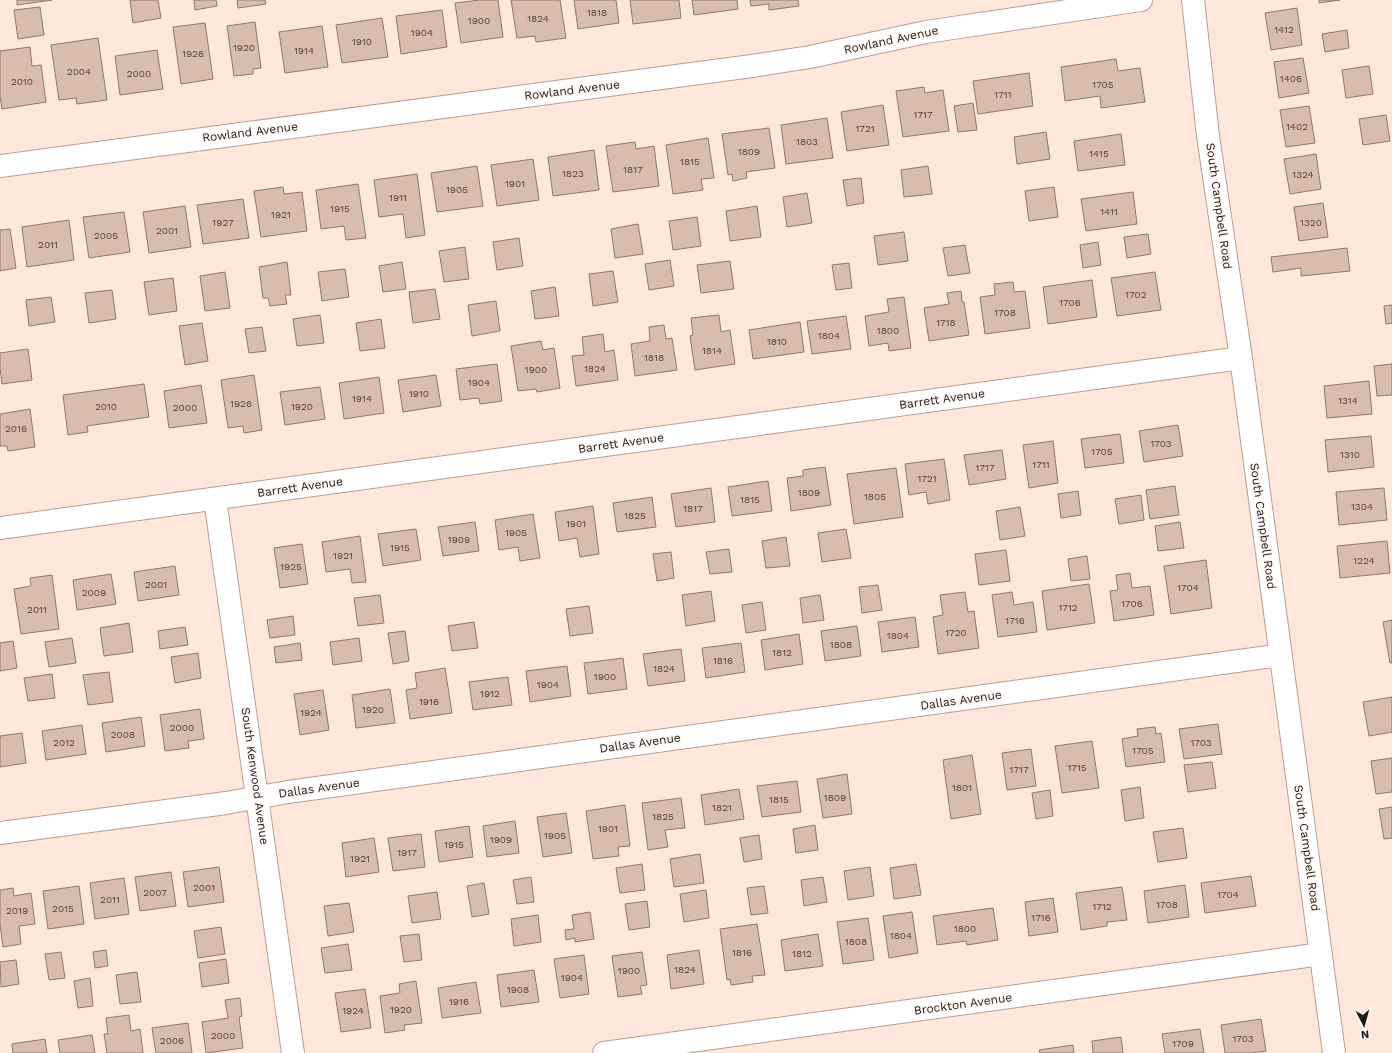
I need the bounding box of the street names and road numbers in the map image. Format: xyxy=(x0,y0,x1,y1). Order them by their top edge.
street label: Rowland Avenue xyxy=(842,23,940,57)
street label: Rowland Avenue xyxy=(523,77,621,103)
street label: Rowland Avenue xyxy=(201,119,299,145)
street label: South Campbell Road xyxy=(1203,142,1235,270)
street label: Barrett Avenue xyxy=(898,386,986,412)
street label: Barrett Avenue xyxy=(577,430,665,456)
street label: South Campbell Road xyxy=(1247,462,1279,590)
street label: Barrett Avenue xyxy=(256,474,344,500)
street label: Dallas Avenue xyxy=(919,687,1003,713)
street label: South Kenwood Avenue xyxy=(238,707,272,846)
street label: Dallas Avenue xyxy=(598,730,682,756)
street label: Dallas Avenue xyxy=(277,775,361,801)
street label: South Campbell Road xyxy=(1291,784,1323,912)
street label: Brockton Avenue xyxy=(913,990,1013,1018)

